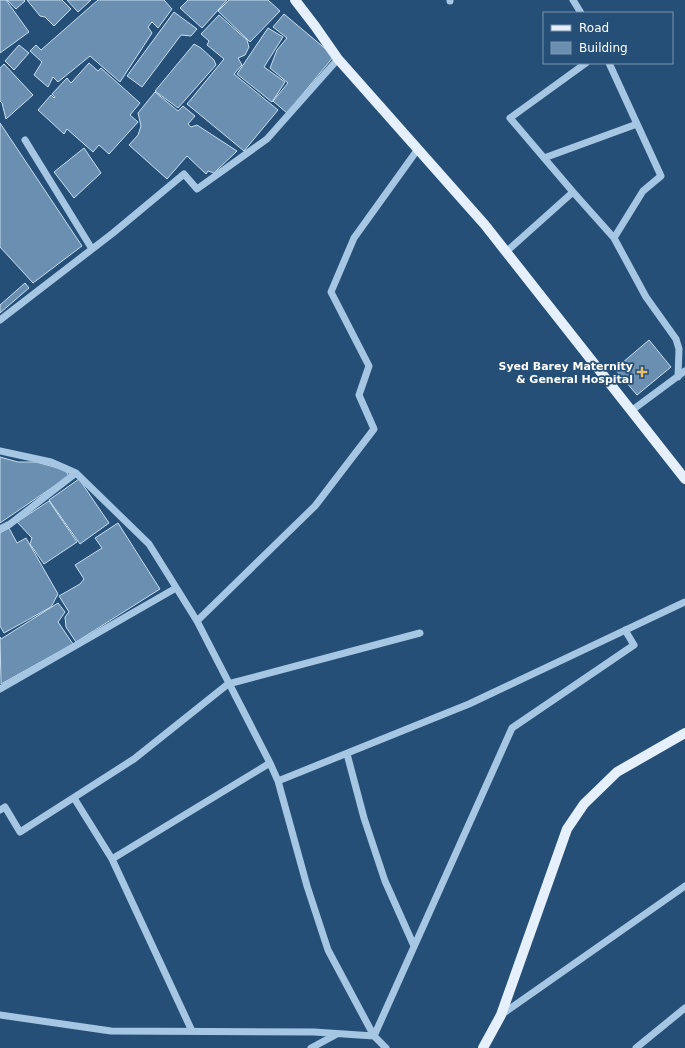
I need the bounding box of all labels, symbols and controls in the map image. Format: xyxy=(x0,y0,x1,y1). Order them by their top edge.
legend xyxy=(543,12,673,64)
text: Road xyxy=(579,21,609,35)
text: Building xyxy=(579,41,628,55)
place label: Syed Barey Maternity & General Hospital xyxy=(499,360,633,386)
marker: Syed Barey Maternity & General Hospital xyxy=(636,366,648,378)

